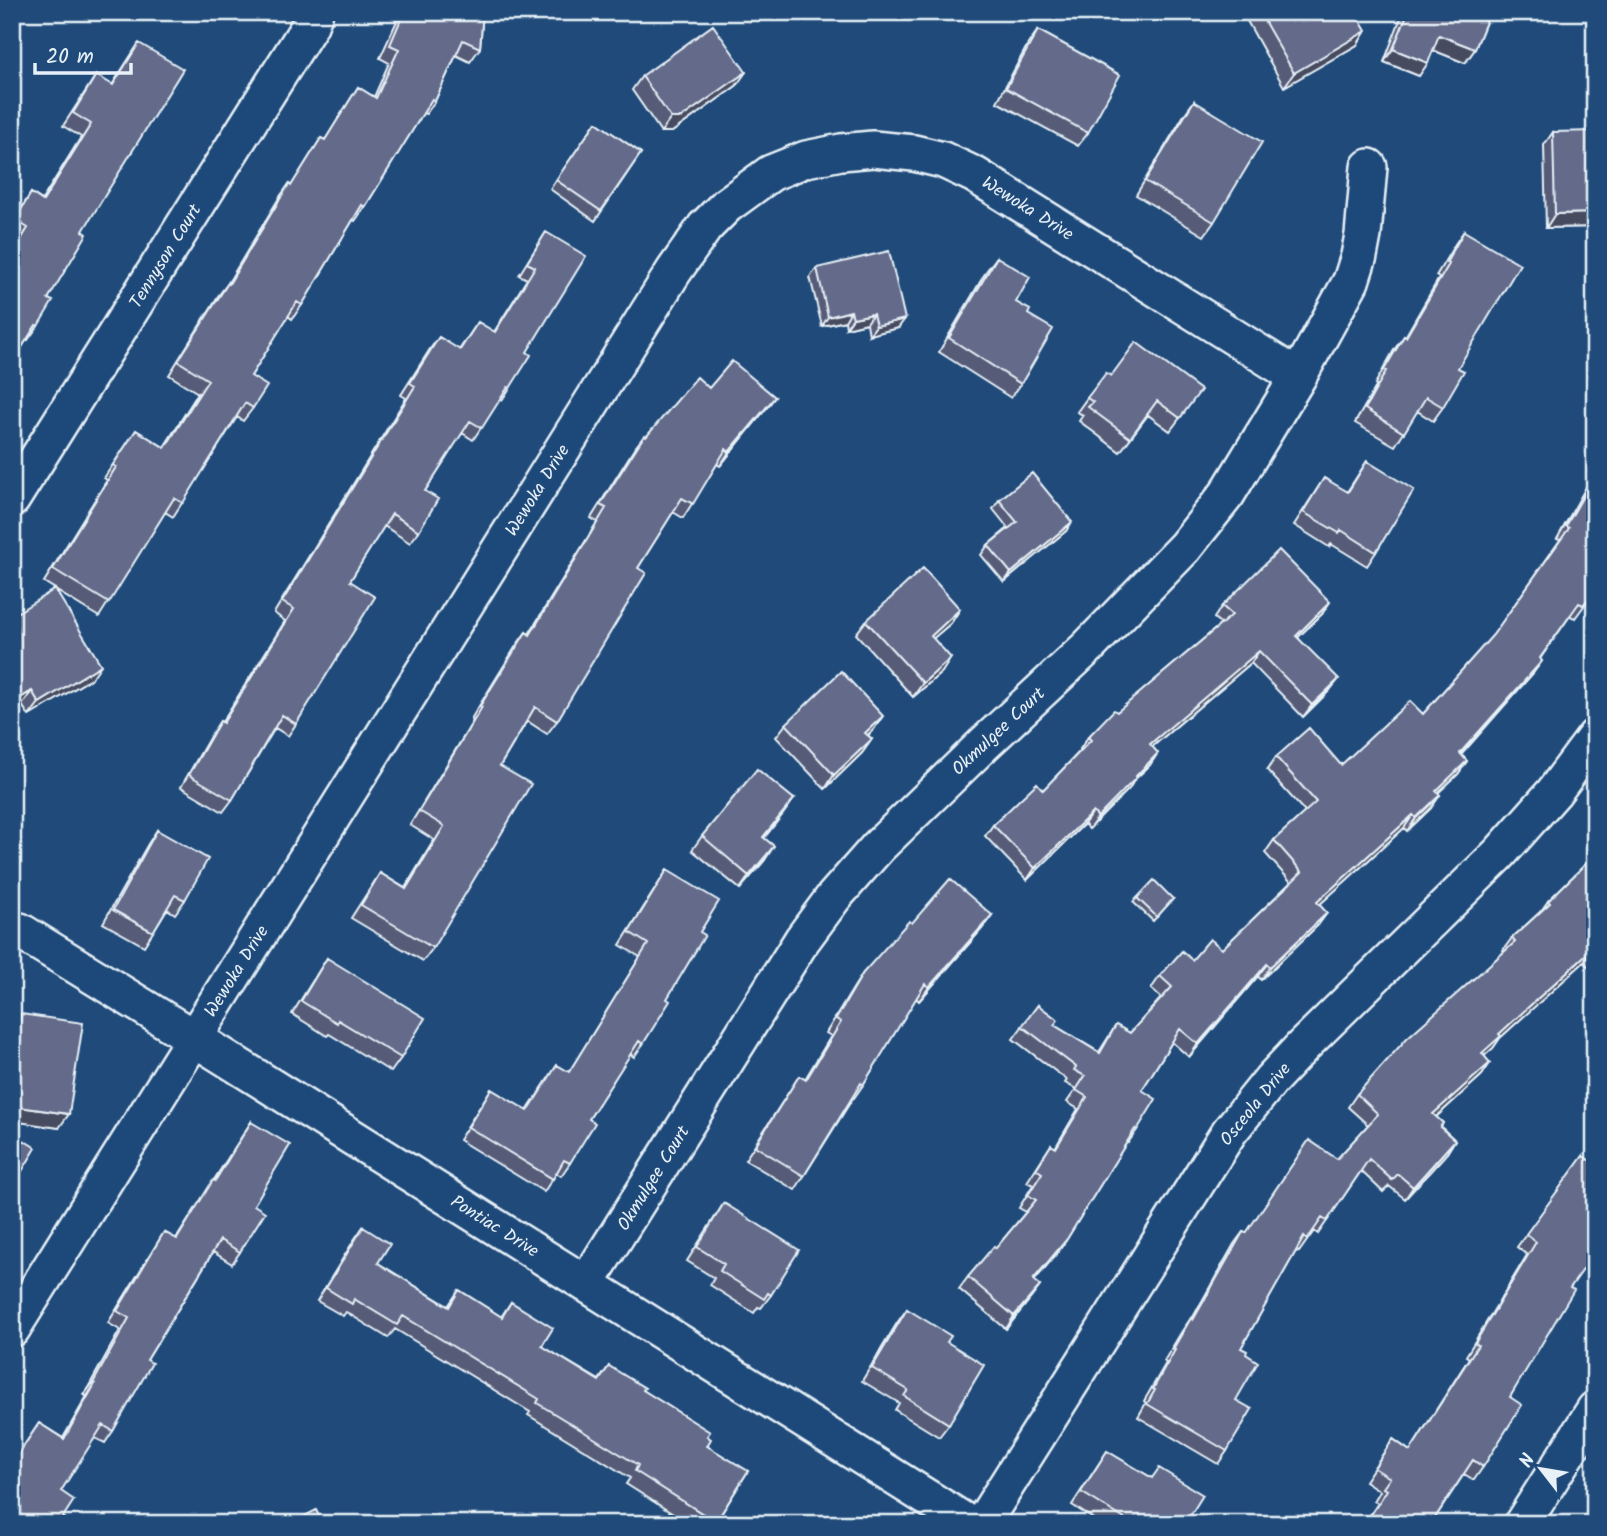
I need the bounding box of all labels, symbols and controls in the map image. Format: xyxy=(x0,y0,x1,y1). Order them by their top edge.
scale bar xyxy=(35,32,131,76)
text: 20 m xyxy=(46,41,94,74)
street label: Wewoka Drive xyxy=(975,169,1079,249)
street label: Tennyson Court xyxy=(123,198,211,315)
street label: Wewoka Drive xyxy=(498,439,578,543)
street label: Okmulgee Court xyxy=(945,680,1053,783)
street label: Wewoka Drive xyxy=(197,920,277,1024)
street label: Osceola Drive xyxy=(1213,1057,1299,1153)
street label: Okmulgee Court xyxy=(610,1120,699,1237)
street label: Pontiac Drive xyxy=(444,1188,544,1266)
north arrow xyxy=(1506,1434,1576,1504)
text: N xyxy=(1512,1448,1544,1474)

